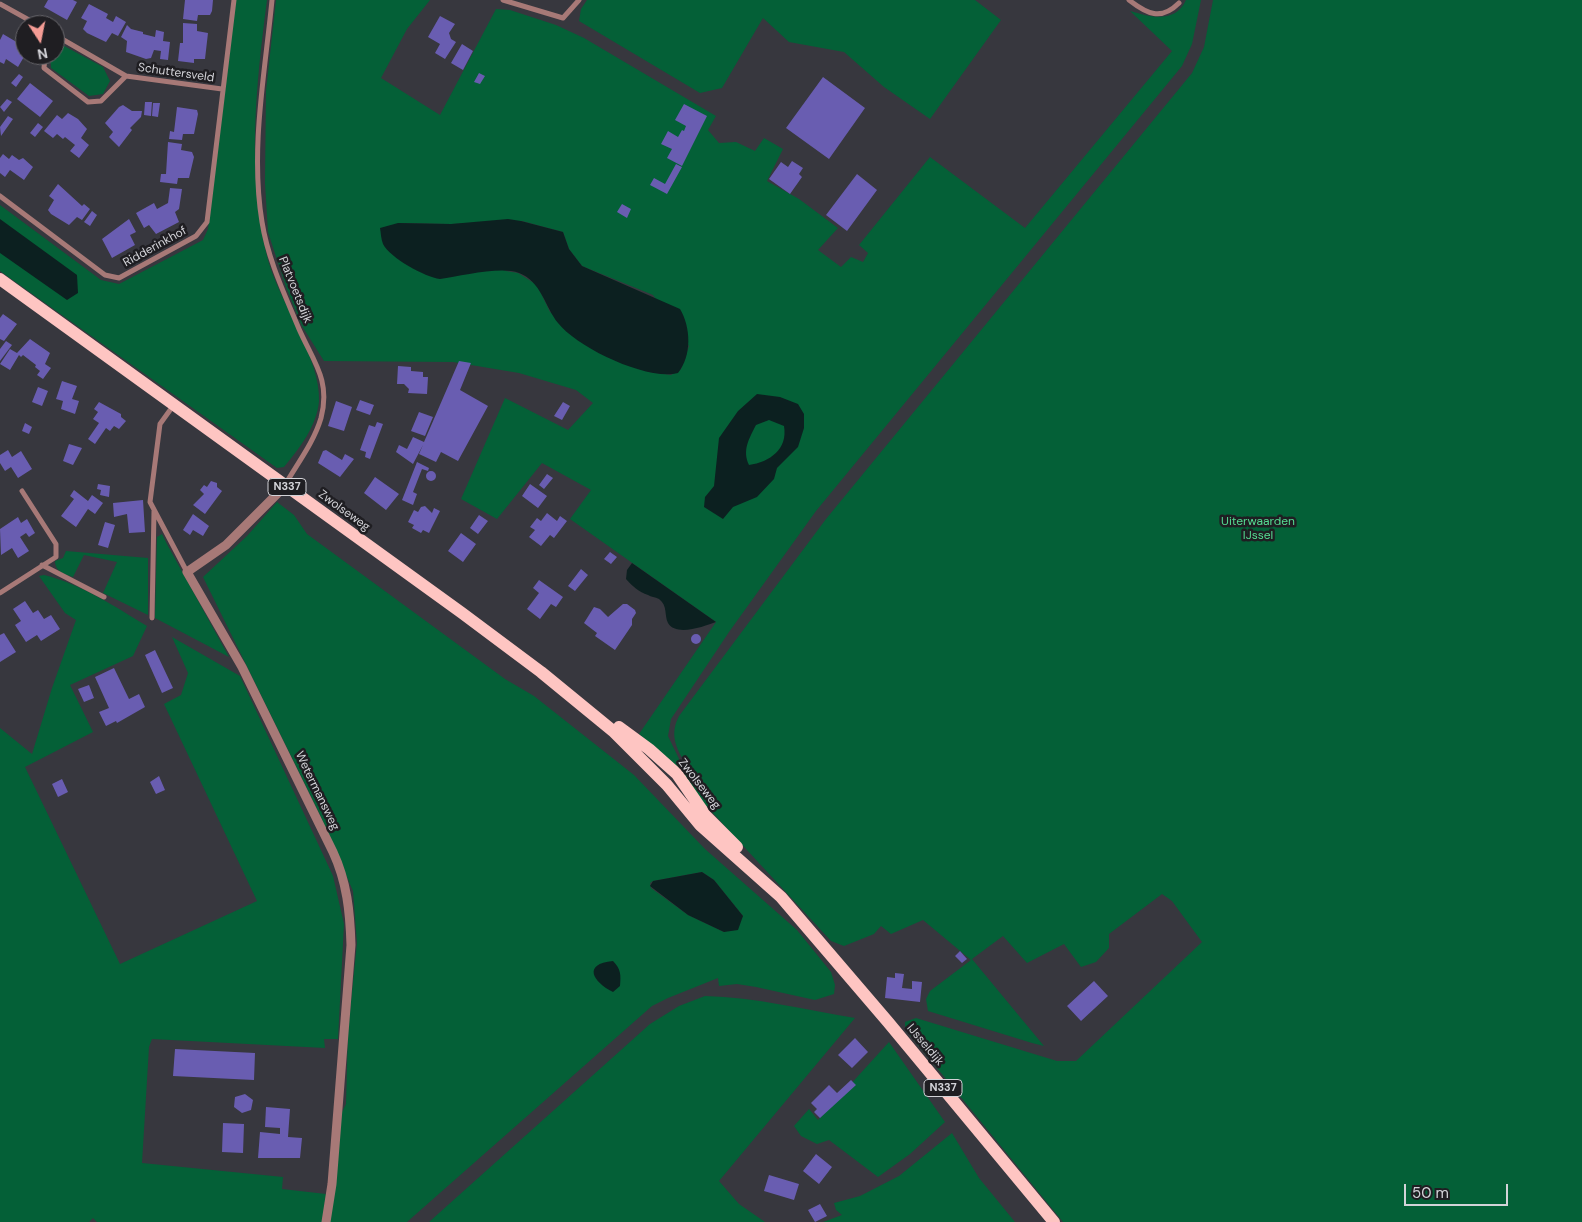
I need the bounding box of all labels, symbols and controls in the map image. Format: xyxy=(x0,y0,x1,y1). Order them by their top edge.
north arrow xyxy=(15,15,65,65)
text: N xyxy=(36,44,49,64)
street label: Schuttersveld xyxy=(137,61,215,85)
street label: Ridderinkhof xyxy=(121,224,189,270)
street label: Platvoetsdijk xyxy=(275,255,315,325)
road number: N337 xyxy=(268,478,306,496)
street label: Zwolseweg xyxy=(315,487,373,535)
park label: Uiterwaarden IJssel xyxy=(1221,515,1295,543)
street label: Wetermansweg xyxy=(292,749,342,833)
street label: Zwolseweg xyxy=(675,756,723,812)
street label: IJsseldijk xyxy=(904,1021,946,1069)
road number: N337 xyxy=(924,1080,962,1096)
scale bar xyxy=(1407,1174,1511,1206)
text: 50 m xyxy=(1412,1183,1449,1203)

